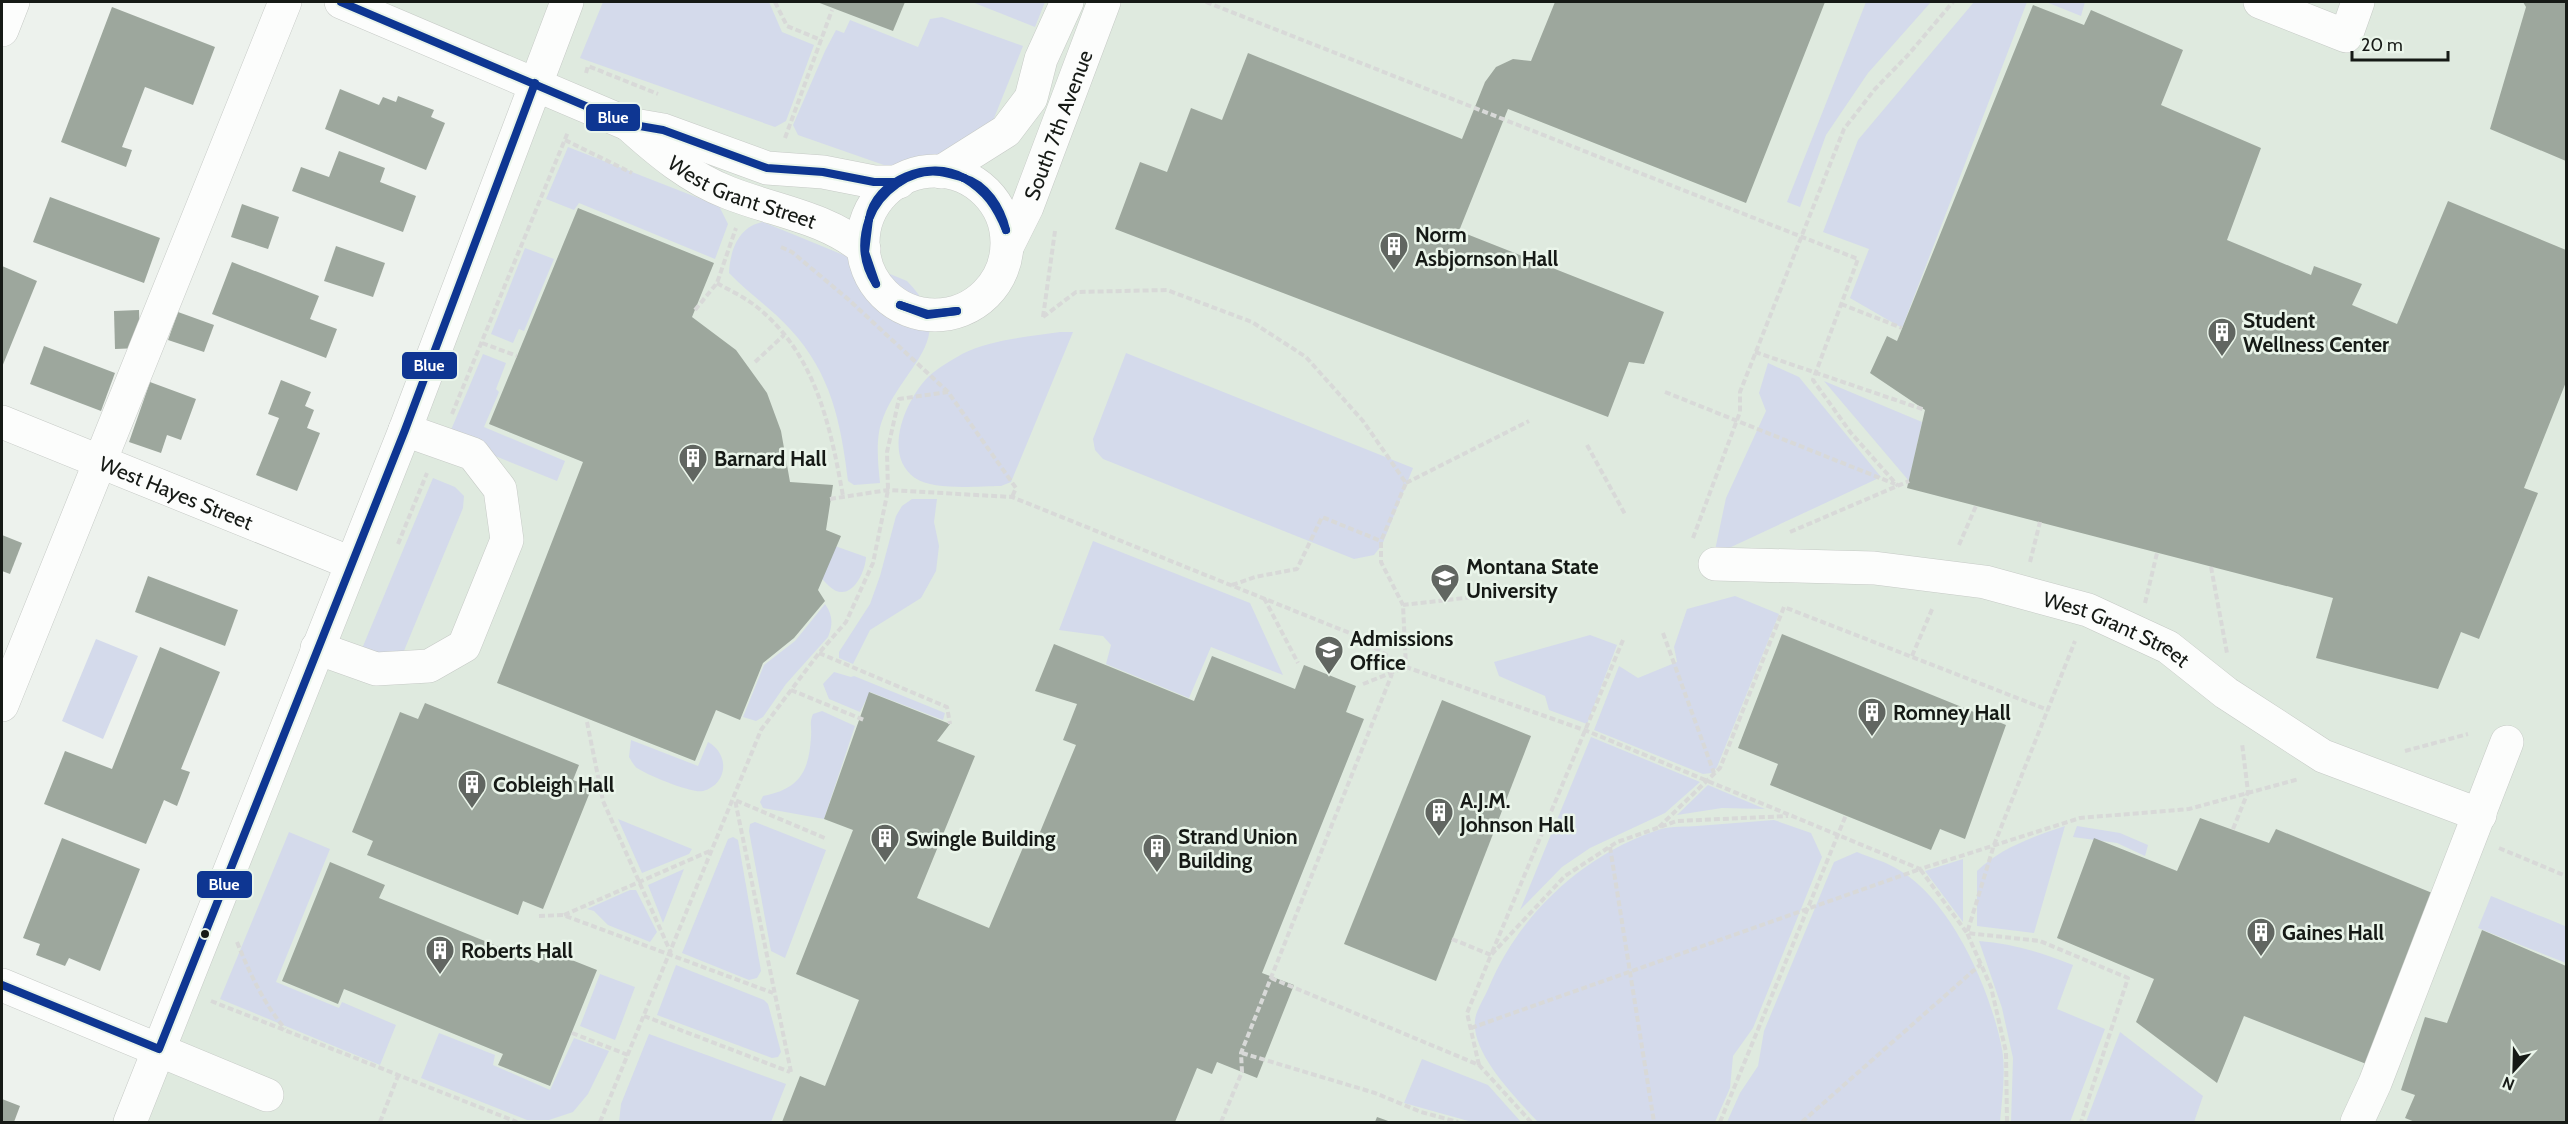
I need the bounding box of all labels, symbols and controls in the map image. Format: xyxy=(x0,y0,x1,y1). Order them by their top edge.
scale bar xyxy=(2352,24,2448,62)
text: 20 m xyxy=(2361,34,2403,56)
street label: South 7th Avenue xyxy=(1018,46,1097,204)
line badge: Blue xyxy=(585,103,641,132)
text: Blue xyxy=(597,108,629,127)
street label: West Grant Street xyxy=(663,150,820,233)
place label: Norm Asbjornson Hall xyxy=(1415,222,1559,271)
building icon: Norm Asbjornson Hall xyxy=(1378,230,1410,272)
place label: Student Wellness Center xyxy=(2243,308,2389,357)
building icon: Student Wellness Center xyxy=(2206,316,2238,358)
line badge: Blue xyxy=(401,351,458,380)
text: Blue xyxy=(413,356,445,375)
building icon: Barnard Hall xyxy=(677,442,709,484)
place label: Barnard Hall xyxy=(714,446,827,471)
street label: West Hayes Street xyxy=(96,450,257,535)
place label: Montana State University xyxy=(1466,554,1599,603)
school or university icon: Montana State University xyxy=(1429,562,1461,604)
street label: West Grant Street xyxy=(2040,586,2195,672)
place label: Admissions Office xyxy=(1350,626,1454,675)
school or university icon: Admissions Office xyxy=(1313,634,1345,676)
building icon: Romney Hall xyxy=(1856,696,1888,738)
place label: Romney Hall xyxy=(1893,700,2011,725)
building icon: Cobleigh Hall xyxy=(456,768,488,810)
place label: Cobleigh Hall xyxy=(493,772,615,797)
place label: A.J.M. Johnson Hall xyxy=(1459,788,1575,837)
building icon: A.J.M. Johnson Hall xyxy=(1423,796,1455,838)
building icon: Swingle Building xyxy=(869,822,901,864)
place label: Strand Union Building xyxy=(1178,824,1298,873)
place label: Swingle Building xyxy=(906,826,1056,851)
building icon: Strand Union Building xyxy=(1141,832,1173,874)
line badge: Blue xyxy=(196,870,253,899)
text: Blue xyxy=(208,875,240,894)
building icon: Gaines Hall xyxy=(2245,916,2277,958)
place label: Gaines Hall xyxy=(2282,920,2385,945)
unlabelled marker xyxy=(199,928,211,940)
building icon: Roberts Hall xyxy=(424,934,456,976)
place label: Roberts Hall xyxy=(461,938,573,963)
north arrow xyxy=(2484,1040,2544,1100)
text: N xyxy=(2500,1073,2517,1094)

